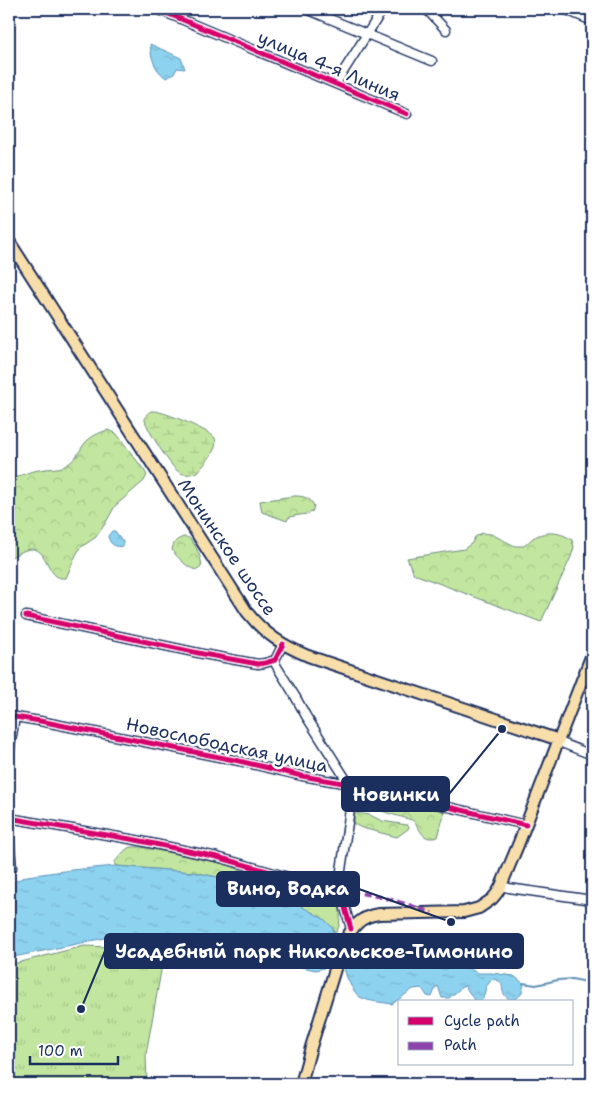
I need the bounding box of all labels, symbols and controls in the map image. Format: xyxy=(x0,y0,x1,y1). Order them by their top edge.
street label: улица 4-я Линия xyxy=(254,25,404,107)
street label: Монинское шоссе xyxy=(172,474,282,620)
street label: Новослободская улица xyxy=(124,712,330,778)
callout: Новинки xyxy=(342,777,449,811)
text: Новинки xyxy=(352,782,440,807)
callout: Вино, Водка xyxy=(217,872,359,906)
text: Вино, Водка xyxy=(227,876,349,901)
callout: Усадебный парк Никольское-Тимонино xyxy=(105,934,523,968)
text: Усадебный парк Никольское-Тимонино xyxy=(115,939,513,964)
legend xyxy=(398,1000,574,1066)
text: Cycle path xyxy=(444,1011,520,1031)
scale bar xyxy=(30,1033,118,1065)
text: Path xyxy=(444,1035,477,1055)
text: 100 m xyxy=(38,1041,83,1061)

